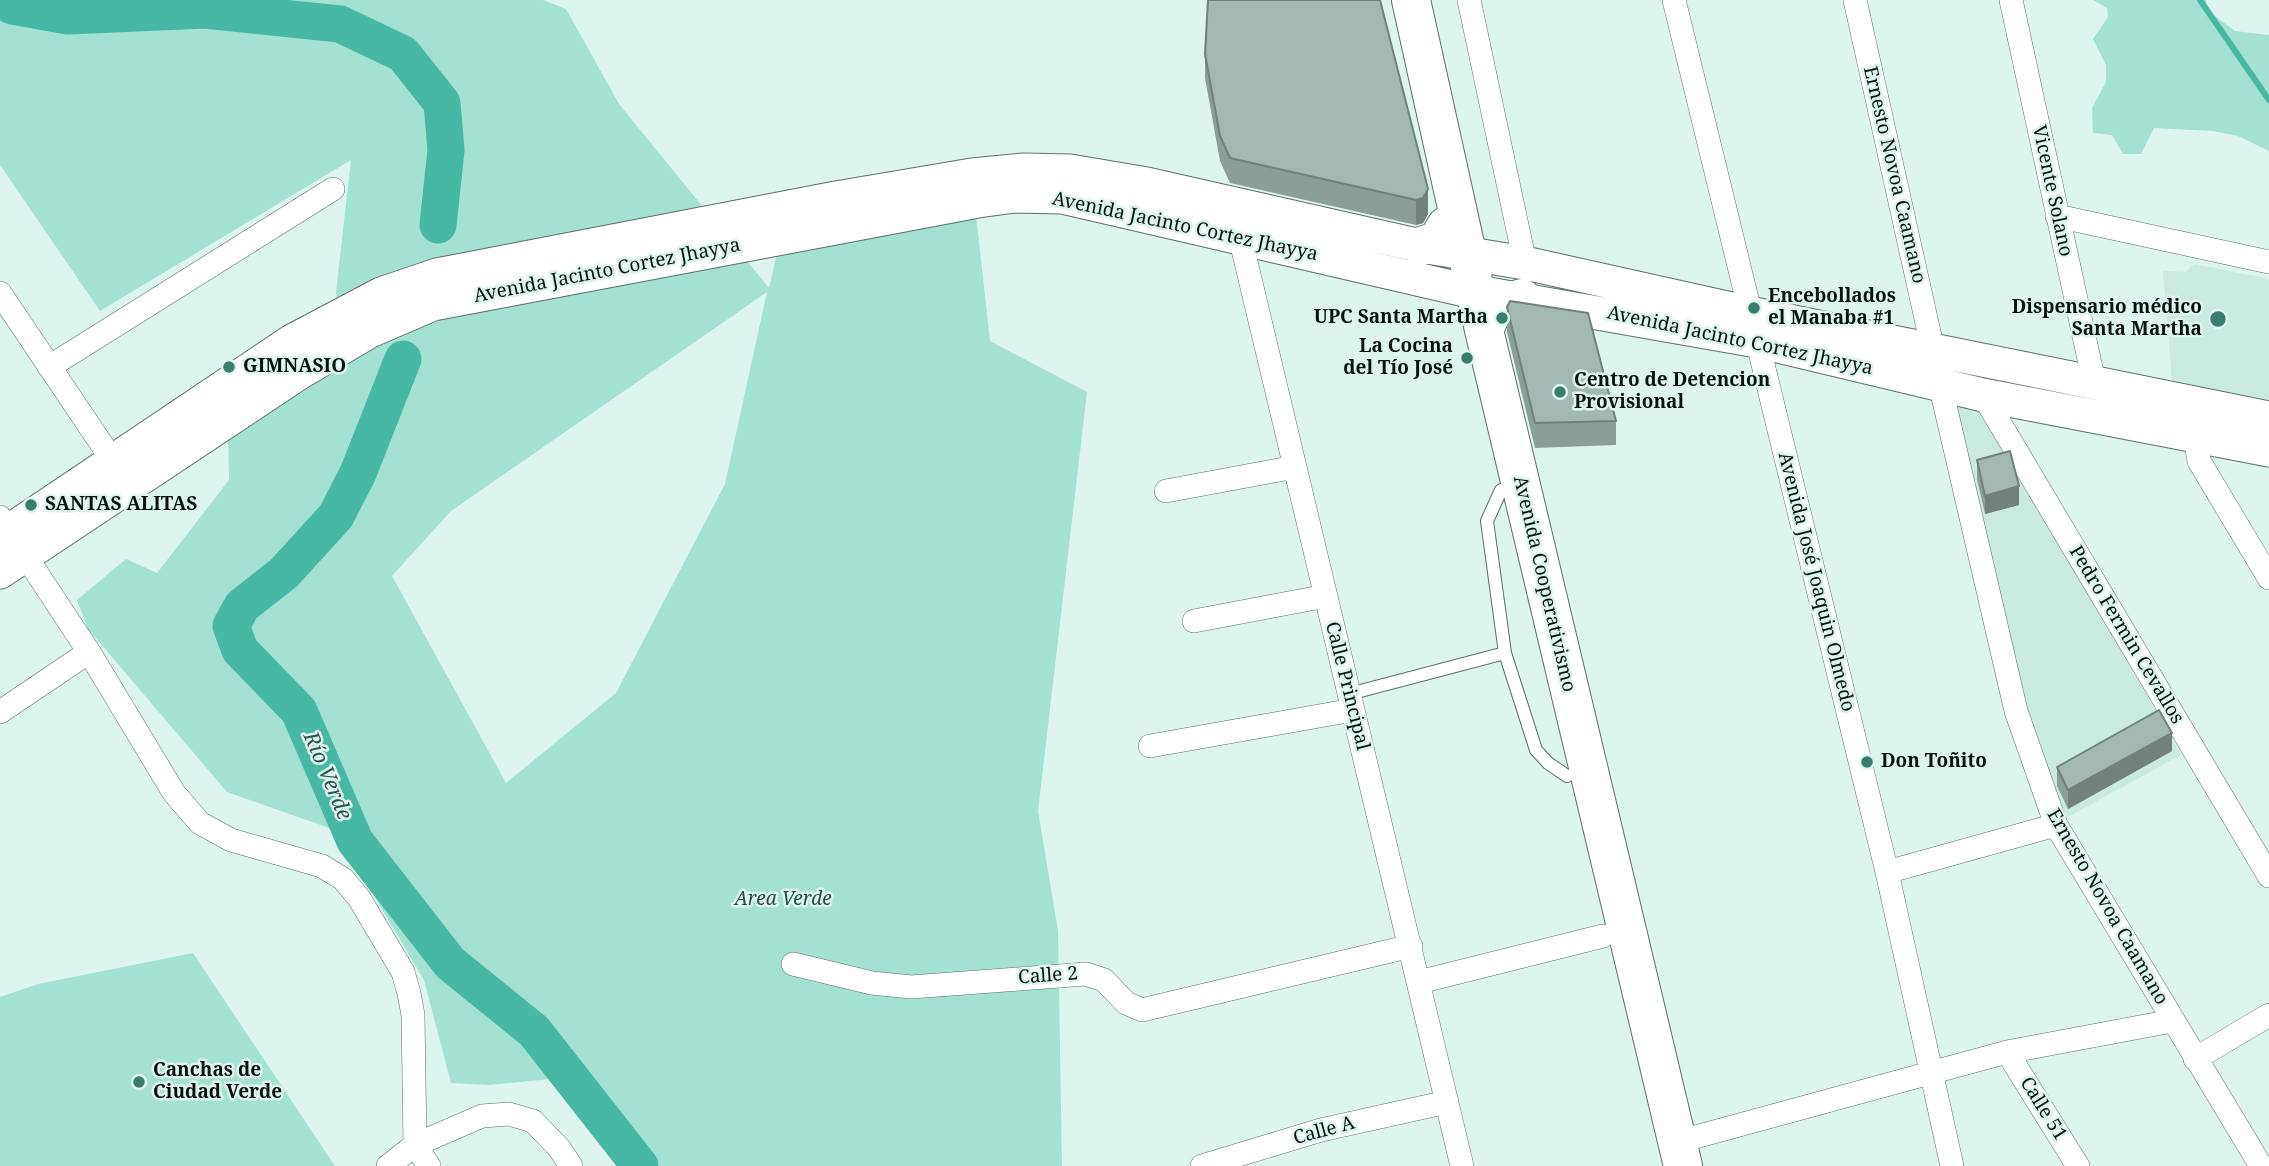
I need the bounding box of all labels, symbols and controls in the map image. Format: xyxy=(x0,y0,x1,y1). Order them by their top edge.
street label: Ernesto Novoa Caamano xyxy=(1858,64,1930,286)
street label: Vicente Solano xyxy=(2027,123,2077,259)
street label: Avenida Jacinto Cortez Jhayya xyxy=(1050,188,1320,266)
street label: Avenida Jacinto Cortez Jhayya xyxy=(472,234,742,308)
place label: Encebollados el Manaba #1 xyxy=(1768,286,1896,330)
place label: Dispensario médico Santa Martha xyxy=(2012,297,2202,341)
marker: Encebollados el Manaba #1 xyxy=(1746,300,1762,316)
street label: Avenida Jacinto Cortez Jhayya xyxy=(1605,302,1875,380)
place label: UPC Santa Martha xyxy=(1314,307,1488,329)
marker: Dispensario médico Santa Martha xyxy=(2208,309,2228,329)
marker: UPC Santa Martha xyxy=(1494,310,1510,326)
place label: La Cocina del Tío José xyxy=(1343,336,1453,380)
marker: La Cocina del Tío José xyxy=(1459,350,1475,366)
place label: GIMNASIO xyxy=(243,356,346,378)
marker: GIMNASIO xyxy=(221,359,237,375)
place label: Centro de Detencion Provisional xyxy=(1574,370,1770,414)
marker: Centro de Detencion Provisional xyxy=(1552,384,1568,400)
street label: Avenida José Joaquin Olmedo xyxy=(1773,450,1859,714)
street label: Avenida Cooperativismo xyxy=(1508,474,1580,694)
place label: SANTAS ALITAS xyxy=(45,494,197,516)
marker: SANTAS ALITAS xyxy=(23,497,39,513)
street label: Pedro Fermin Cevallos xyxy=(2064,542,2188,728)
street label: Calle Principal xyxy=(1320,619,1374,753)
water label: Río Verde xyxy=(297,728,357,824)
place label: Don Toñito xyxy=(1881,751,1987,773)
marker: Don Toñito xyxy=(1859,754,1875,770)
street label: Ernesto Novoa Caamano xyxy=(2042,805,2172,1009)
park label: Area Verde xyxy=(734,889,832,911)
street label: Calle 2 xyxy=(1017,963,1079,989)
place label: Canchas de Ciudad Verde xyxy=(153,1060,282,1104)
street label: Calle 51 xyxy=(2015,1073,2071,1145)
marker: Canchas de Ciudad Verde xyxy=(131,1074,147,1090)
street label: Calle A xyxy=(1291,1112,1357,1150)

